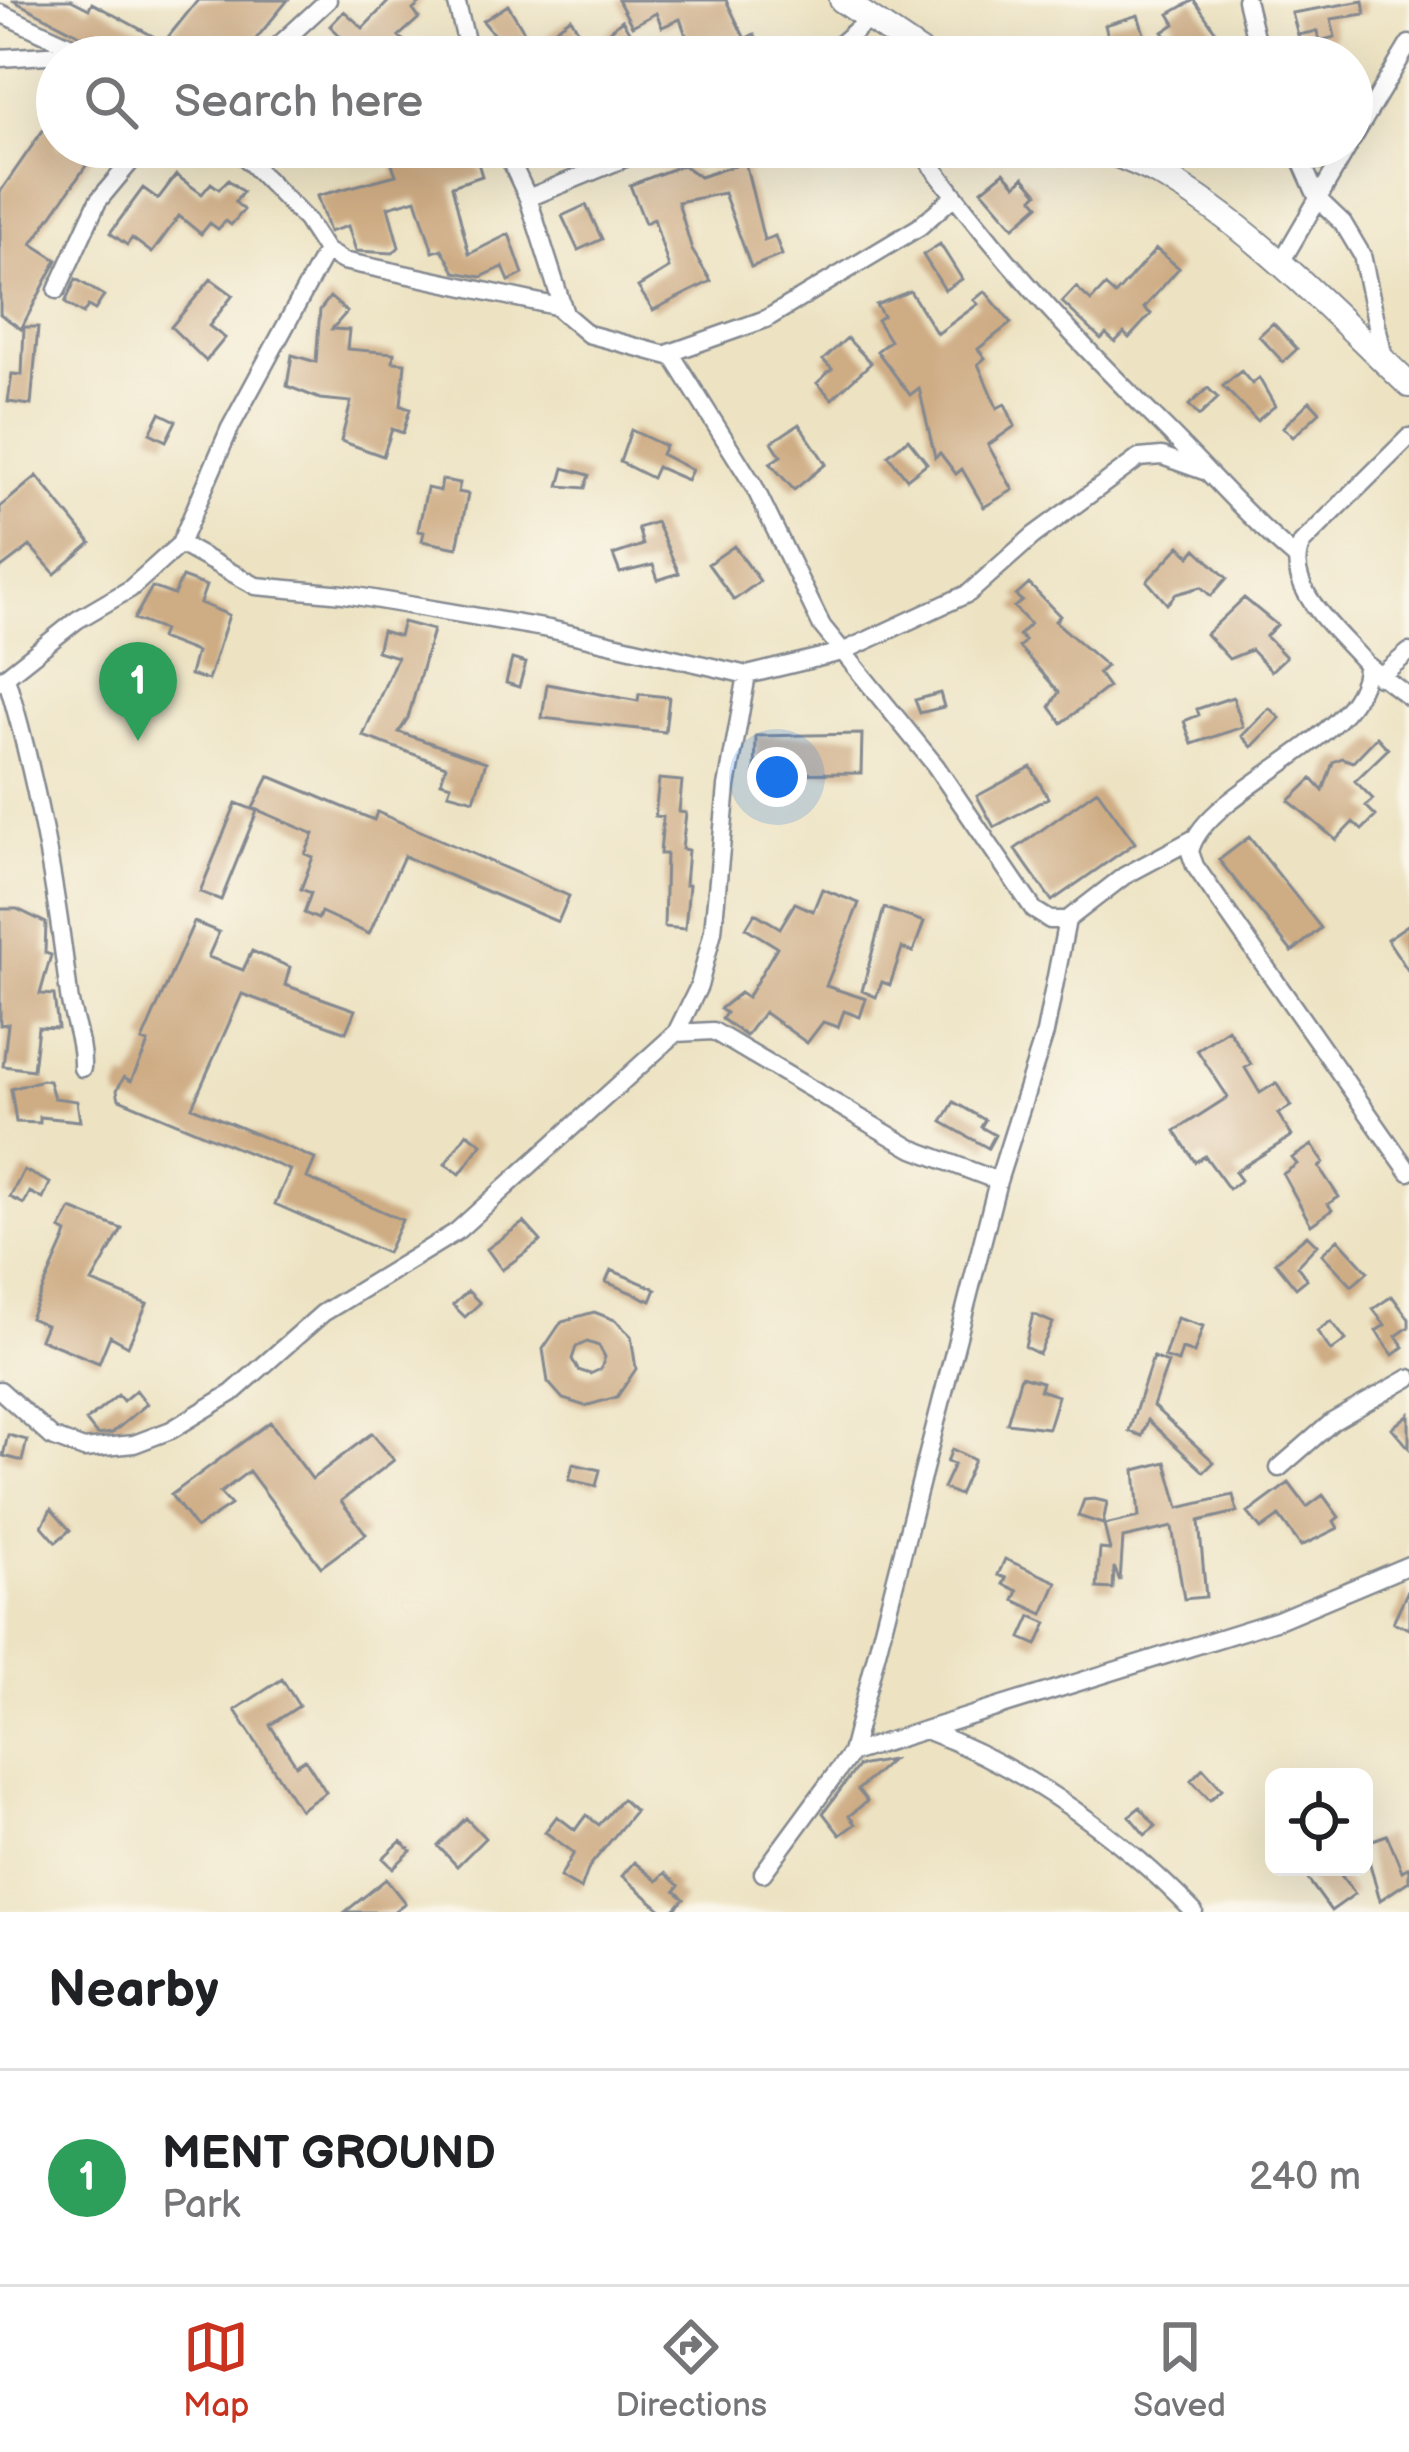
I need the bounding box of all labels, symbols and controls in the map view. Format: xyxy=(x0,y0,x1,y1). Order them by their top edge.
search box xyxy=(36,36,1373,168)
icon: search xyxy=(78,69,144,135)
text: Search here xyxy=(174,75,423,130)
pin: 1 xyxy=(99,642,177,741)
your location xyxy=(747,747,807,807)
map controls xyxy=(1265,1768,1373,1876)
button: locate xyxy=(1265,1768,1373,1876)
text: Nearby xyxy=(48,1960,219,2021)
text: MENT GROUND xyxy=(162,2127,496,2182)
text: 1 xyxy=(79,2154,95,2201)
text: 240 m xyxy=(1249,2154,1361,2201)
text: Park xyxy=(162,2182,240,2229)
tab: Map xyxy=(183,2314,249,2426)
tab: Directions xyxy=(616,2314,767,2426)
tab: Saved xyxy=(1133,2314,1226,2426)

